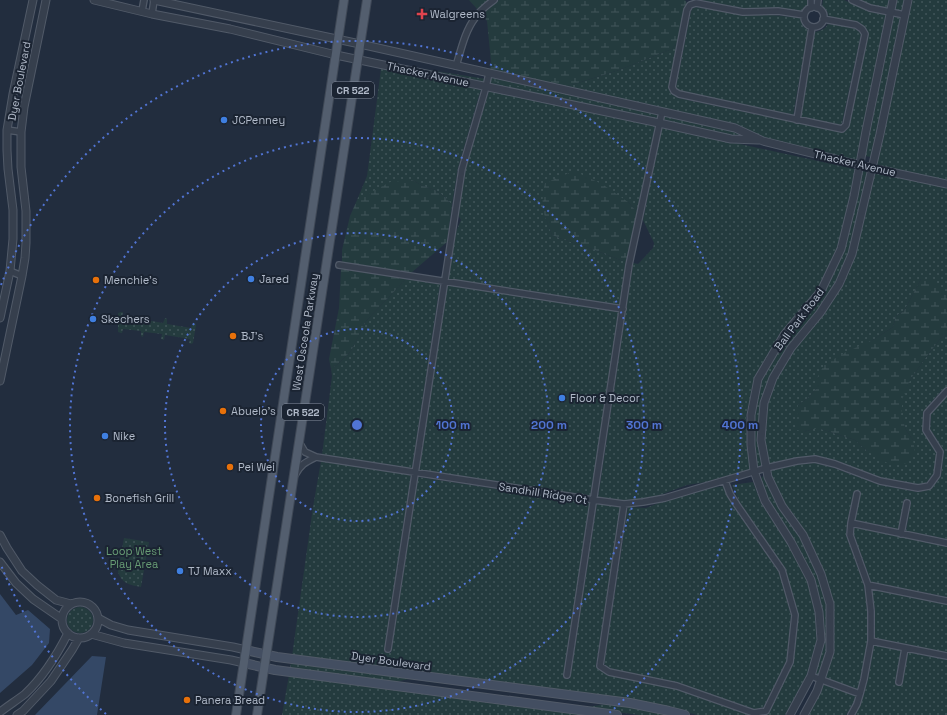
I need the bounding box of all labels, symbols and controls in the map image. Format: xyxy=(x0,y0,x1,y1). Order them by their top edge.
place label: Walgreens xyxy=(430,7,485,21)
marker: Walgreens xyxy=(417,9,427,19)
street label: Dyer Boulevard xyxy=(4,40,34,122)
street label: Thacker Avenue xyxy=(386,58,470,90)
road number: CR 522 xyxy=(332,82,374,98)
place label: JCPenney xyxy=(232,113,285,127)
marker: JCPenney xyxy=(219,115,229,125)
street label: Thacker Avenue xyxy=(813,147,897,179)
place label: Jared xyxy=(259,272,289,286)
street label: West Osceola Parkway xyxy=(289,272,321,392)
place label: Menchie's xyxy=(104,273,158,287)
marker: Jared xyxy=(246,274,256,284)
marker: Menchie's xyxy=(91,275,101,285)
street label: Ball Park Road xyxy=(771,285,827,353)
place label: Skechers xyxy=(101,312,150,326)
marker: Skechers xyxy=(88,314,98,324)
place label: BJ's xyxy=(241,329,264,343)
marker: BJ's xyxy=(228,331,238,341)
place label: Floor & Decor xyxy=(570,391,640,405)
marker: Floor & Decor xyxy=(557,393,567,403)
place label: Abuelo's xyxy=(231,404,276,418)
road number: CR 522 xyxy=(282,404,324,420)
marker: Abuelo's xyxy=(218,406,228,416)
text: 100 m xyxy=(436,417,470,433)
text: 200 m xyxy=(531,417,567,433)
text: 300 m xyxy=(626,417,662,433)
text: 400 m xyxy=(722,417,758,433)
centre of rings xyxy=(350,418,364,432)
place label: Nike xyxy=(113,429,135,443)
marker: Nike xyxy=(100,431,110,441)
place label: Pei Wei xyxy=(238,460,275,474)
marker: Pei Wei xyxy=(225,462,235,472)
street label: Sandhill Ridge Ct xyxy=(498,479,588,507)
place label: Bonefish Grill xyxy=(105,491,174,505)
marker: Bonefish Grill xyxy=(92,493,102,503)
park label: Loop West Play Area xyxy=(106,544,162,571)
place label: TJ Maxx xyxy=(188,564,232,578)
marker: TJ Maxx xyxy=(175,566,185,576)
street label: Dyer Boulevard xyxy=(350,648,432,674)
place label: Panera Bread xyxy=(195,693,265,707)
marker: Panera Bread xyxy=(182,695,192,705)

